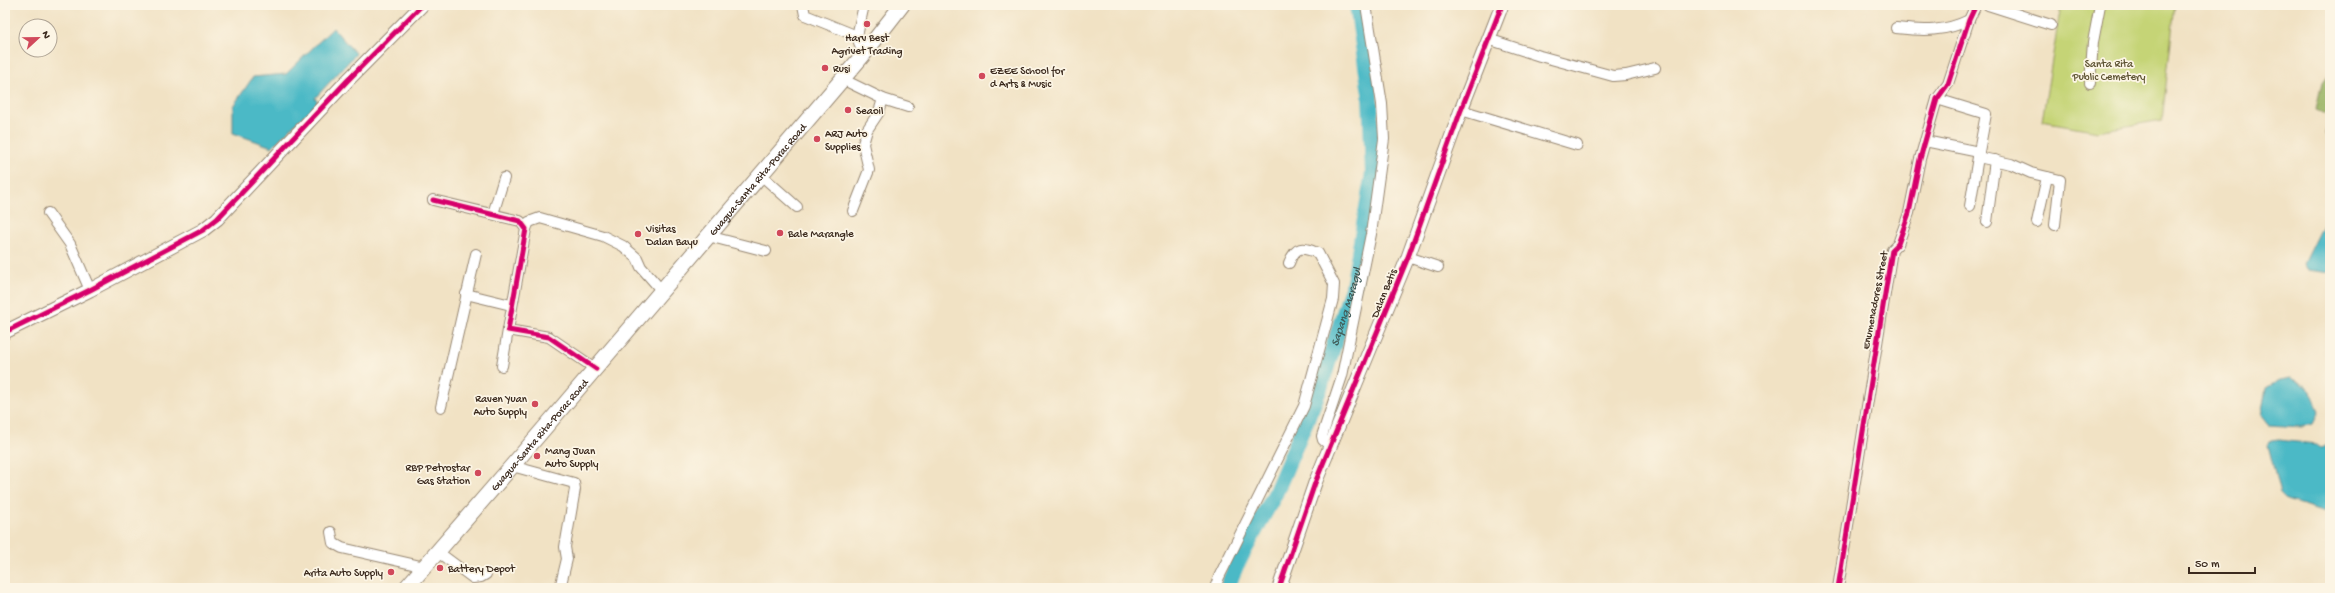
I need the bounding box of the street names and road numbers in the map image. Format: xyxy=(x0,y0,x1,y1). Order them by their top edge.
street label: Guagua-Santa Rita-Porac Road xyxy=(707,121,811,239)
street label: Enumenadores Street xyxy=(1861,249,1892,351)
street label: Dalan Betis xyxy=(1369,267,1400,321)
street label: Guagua-Santa Rita-Porac Road xyxy=(489,376,593,494)

